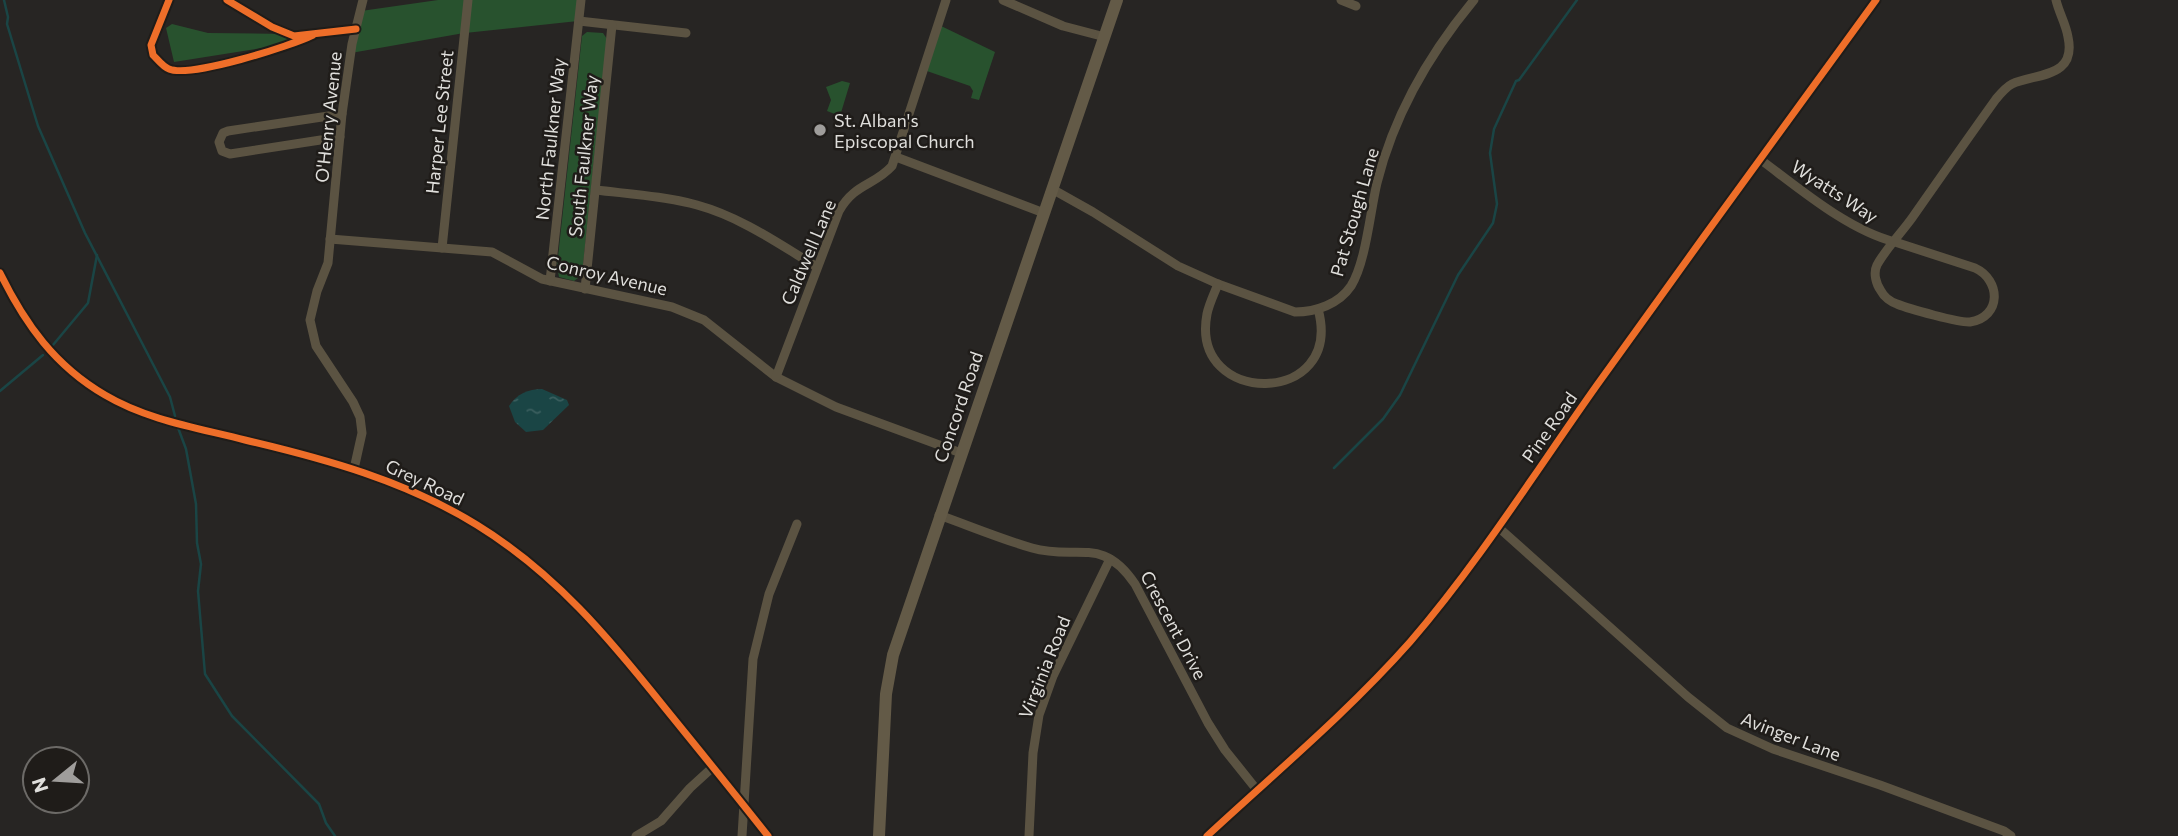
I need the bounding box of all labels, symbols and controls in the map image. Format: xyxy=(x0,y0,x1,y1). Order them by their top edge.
street label: Harper Lee Street xyxy=(421,49,457,195)
street label: O'Henry Avenue xyxy=(310,50,346,184)
street label: North Faulkner Way xyxy=(531,57,569,221)
street label: South Faulkner Way xyxy=(564,74,602,238)
place label: St. Alban's Episcopal Church xyxy=(834,109,975,152)
marker: St. Alban's Episcopal Church xyxy=(812,122,828,138)
street label: Pat Stough Lane xyxy=(1325,145,1383,279)
street label: Wyatts Way xyxy=(1788,155,1882,227)
street label: Caldwell Lane xyxy=(776,196,840,308)
street label: Conroy Avenue xyxy=(544,250,670,300)
street label: Concord Road xyxy=(929,349,987,465)
street label: Pine Road xyxy=(1517,387,1581,467)
street label: Grey Road xyxy=(382,454,468,510)
street label: Crescent Drive xyxy=(1136,567,1212,683)
street label: Virginia Road xyxy=(1013,613,1075,721)
street label: Avinger Lane xyxy=(1738,707,1844,765)
north arrow xyxy=(21,745,91,815)
text: N xyxy=(26,775,52,796)

